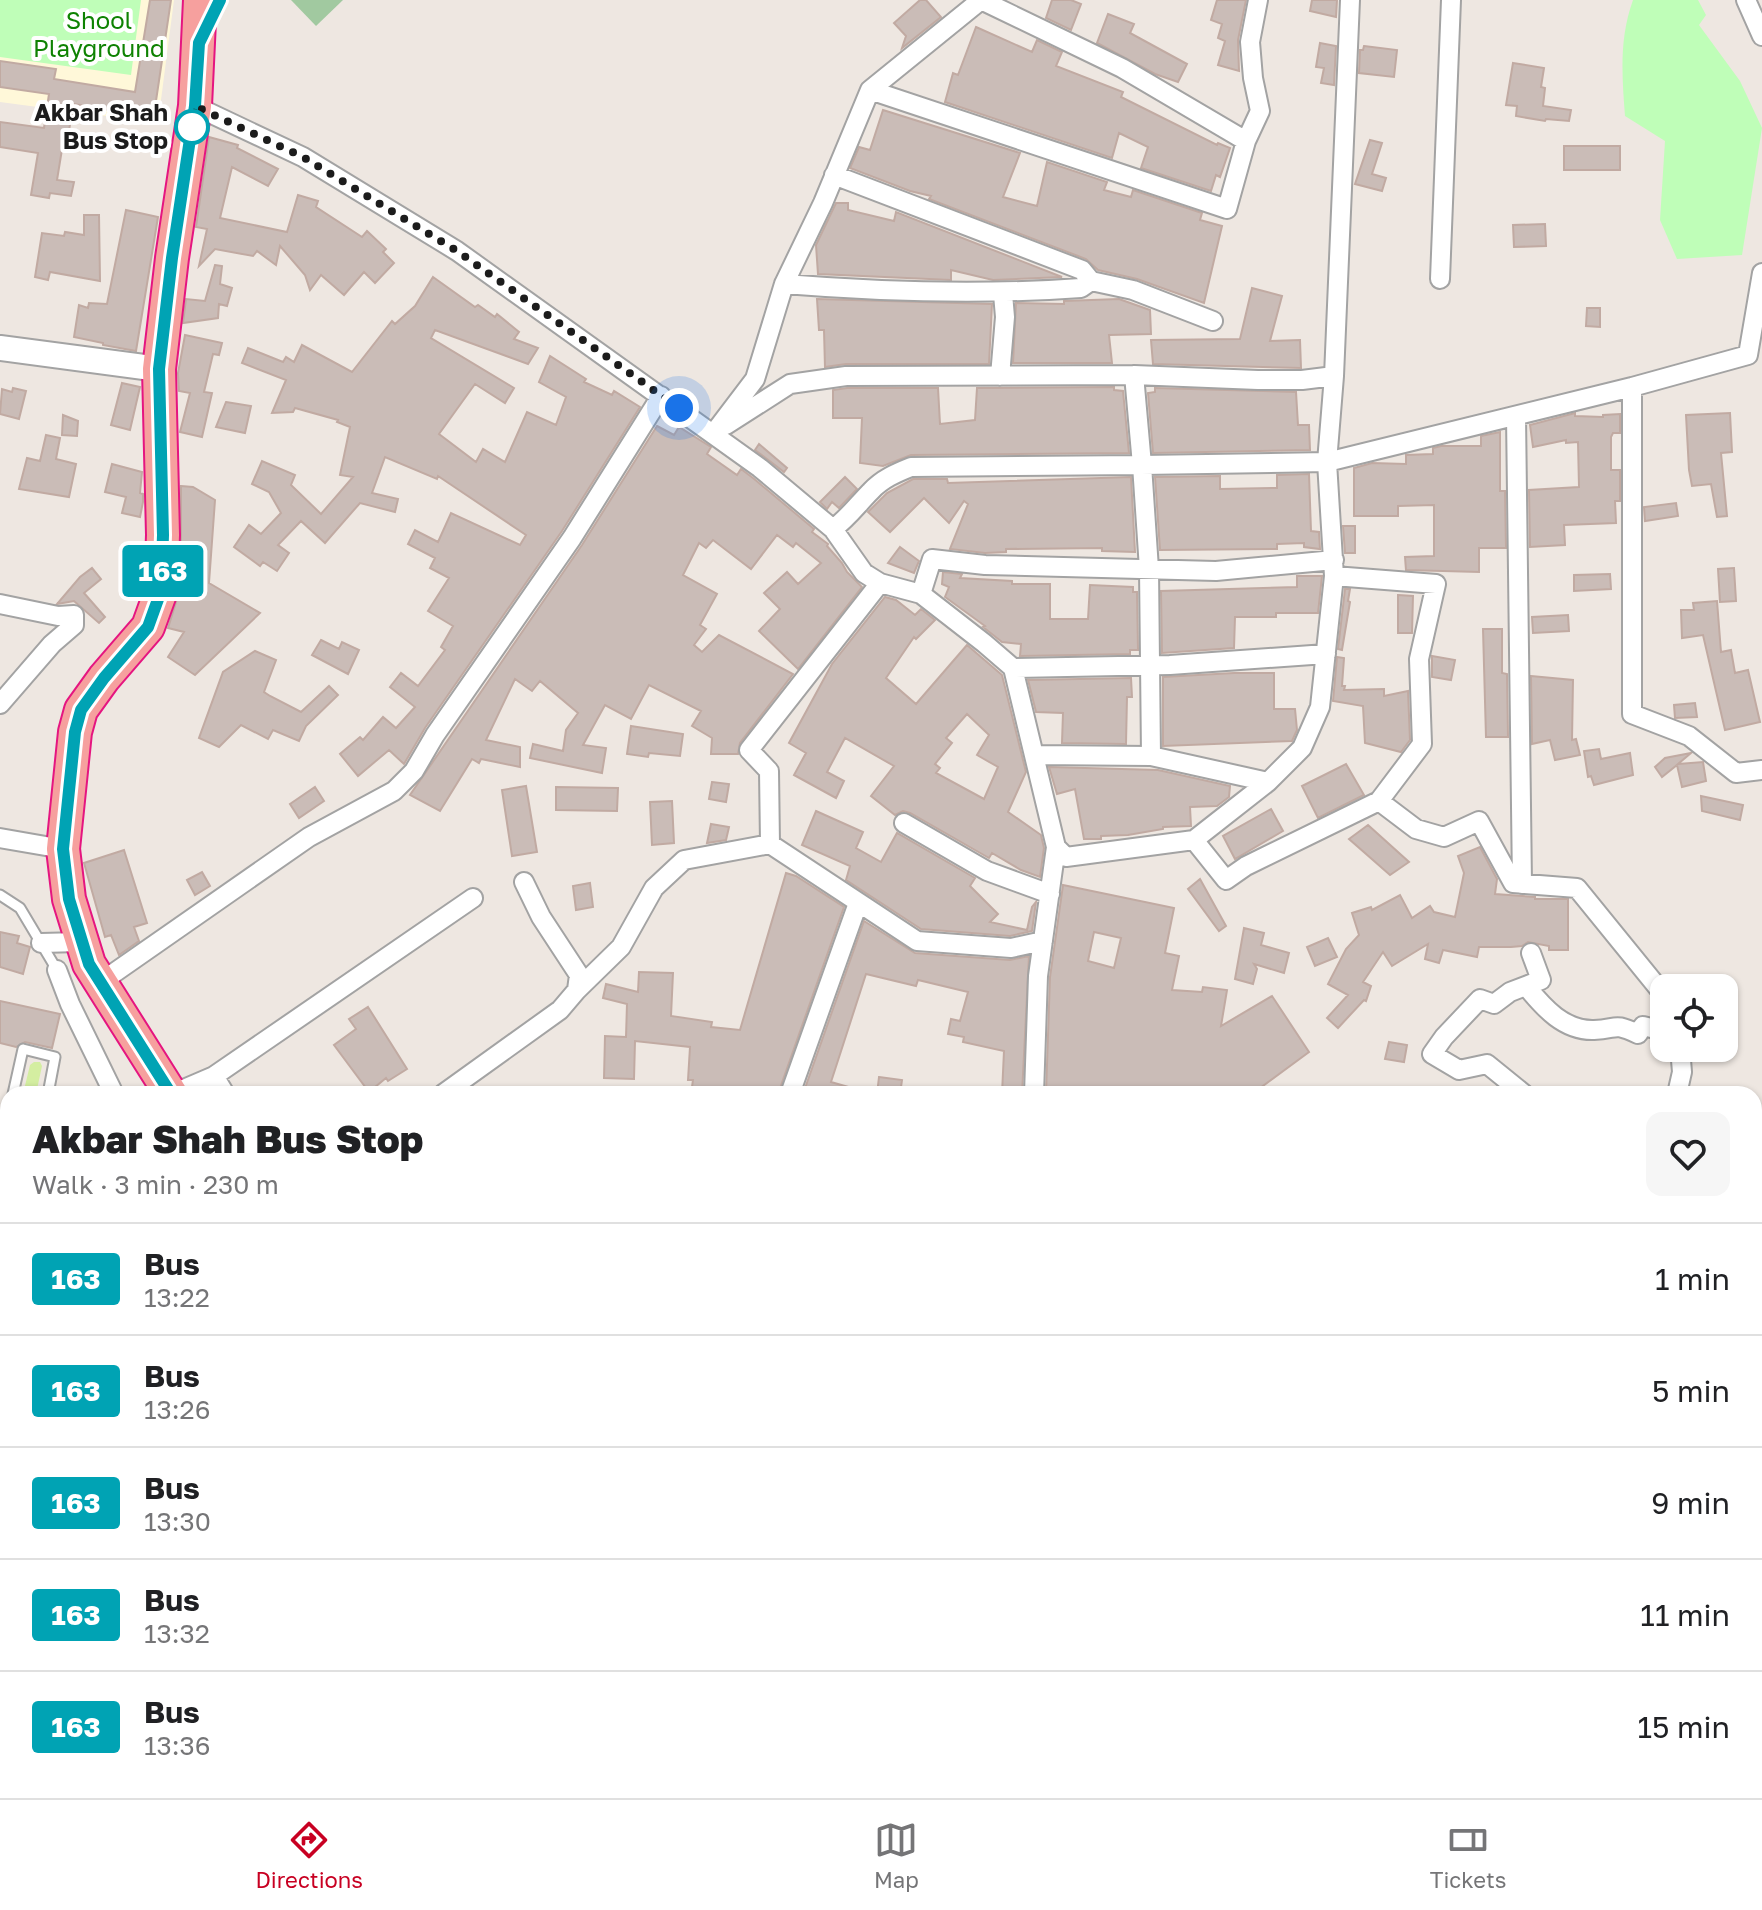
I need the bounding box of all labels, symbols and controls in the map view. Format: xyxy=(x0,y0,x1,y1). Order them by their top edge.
park label: Shool Playground xyxy=(33,5,165,62)
place label: Akbar Shah Bus Stop xyxy=(34,97,168,154)
marker: Akbar Shah Bus Stop xyxy=(175,110,209,144)
your location xyxy=(659,388,699,428)
line badge: 163 xyxy=(117,545,209,597)
text: 163 xyxy=(138,554,188,587)
map controls xyxy=(1650,974,1738,1062)
button: locate xyxy=(1650,974,1738,1062)
button: heart xyxy=(1646,1112,1730,1196)
text: Akbar Shah Bus Stop xyxy=(32,1116,423,1161)
text: Walk · 3 min · 230 m xyxy=(32,1169,279,1200)
text: Bus xyxy=(144,1246,200,1282)
text: 1 min xyxy=(1655,1261,1730,1297)
text: 163 xyxy=(51,1262,101,1295)
text: 13:22 xyxy=(144,1282,210,1313)
text: Bus xyxy=(144,1358,200,1394)
text: 5 min xyxy=(1652,1373,1730,1409)
text: 163 xyxy=(51,1374,101,1407)
text: 13:26 xyxy=(144,1394,210,1425)
text: Bus xyxy=(144,1470,200,1506)
text: 9 min xyxy=(1651,1485,1730,1521)
text: 163 xyxy=(51,1486,101,1519)
text: 13:30 xyxy=(144,1506,211,1537)
text: Bus xyxy=(144,1582,200,1618)
text: 11 min xyxy=(1640,1597,1730,1633)
text: 163 xyxy=(51,1598,101,1631)
text: 13:32 xyxy=(144,1618,210,1649)
text: Bus xyxy=(144,1694,200,1730)
text: 15 min xyxy=(1638,1709,1730,1745)
text: 163 xyxy=(51,1710,101,1743)
text: 13:36 xyxy=(144,1730,211,1761)
tab: Directions xyxy=(255,1818,363,1893)
tab: Map xyxy=(874,1818,919,1893)
tab: Tickets xyxy=(1430,1818,1507,1893)

